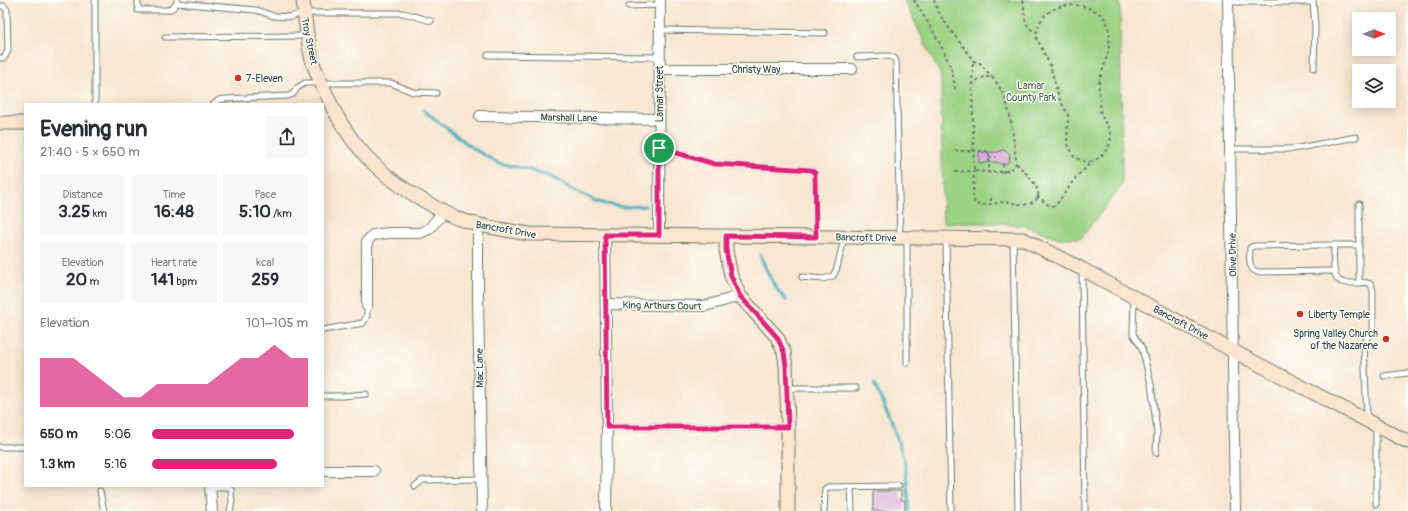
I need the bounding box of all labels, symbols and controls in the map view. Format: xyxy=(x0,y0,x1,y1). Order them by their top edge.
north arrow xyxy=(1352,12,1396,56)
map controls xyxy=(1352,12,1396,108)
street label: Troy Street xyxy=(298,17,320,67)
street label: Christy Way xyxy=(732,64,781,76)
button: layers xyxy=(1352,64,1396,108)
street label: Lamar Street xyxy=(654,65,666,122)
marker: 7-Eleven xyxy=(233,73,243,83)
place label: 7-Eleven xyxy=(246,73,283,85)
park label: Lamar County Park xyxy=(1006,80,1057,104)
street label: Marshall Lane xyxy=(541,112,598,124)
text: Evening run xyxy=(40,115,148,143)
button: share xyxy=(266,116,308,158)
pin xyxy=(642,131,676,165)
icon: arrive xyxy=(648,137,670,159)
text: 21:40 · 5 × 650 m xyxy=(40,144,140,160)
text: Distance xyxy=(63,188,103,201)
text: Time xyxy=(162,188,185,201)
text: Pace xyxy=(254,188,276,201)
text: 3.25 xyxy=(58,201,90,222)
text: 16:48 xyxy=(154,201,194,222)
text: 5:10 xyxy=(239,201,271,222)
text: km xyxy=(90,207,107,220)
text: /km xyxy=(271,207,292,220)
street label: Bancroft Drive xyxy=(475,219,537,241)
street label: Bancroft Drive xyxy=(835,231,897,245)
street label: Olive Drive xyxy=(1227,233,1239,277)
text: Elevation xyxy=(62,256,104,269)
text: Heart rate xyxy=(151,256,197,269)
text: kcal xyxy=(256,256,274,269)
text: 20 xyxy=(66,269,87,290)
text: 141 xyxy=(151,269,174,290)
text: 259 xyxy=(252,269,279,290)
text: m xyxy=(87,275,99,288)
text: bpm xyxy=(174,275,197,288)
street label: King Arthurs Court xyxy=(623,299,702,313)
street label: Bancroft Drive xyxy=(1151,303,1210,343)
marker: Liberty Temple xyxy=(1295,309,1305,319)
place label: Liberty Temple xyxy=(1308,309,1370,321)
text: Elevation xyxy=(40,315,90,331)
text: 101–105 m xyxy=(246,315,308,331)
place label: Spring Valley Church of the Nazarene xyxy=(1293,328,1378,352)
marker: Spring Valley Church of the Nazarene xyxy=(1381,334,1391,344)
street label: Mac Lane xyxy=(474,348,486,388)
text: 650 m xyxy=(40,426,78,442)
text: 5:06 xyxy=(104,426,131,442)
text: 1.3 km xyxy=(40,456,75,472)
text: 5:16 xyxy=(104,456,127,472)

